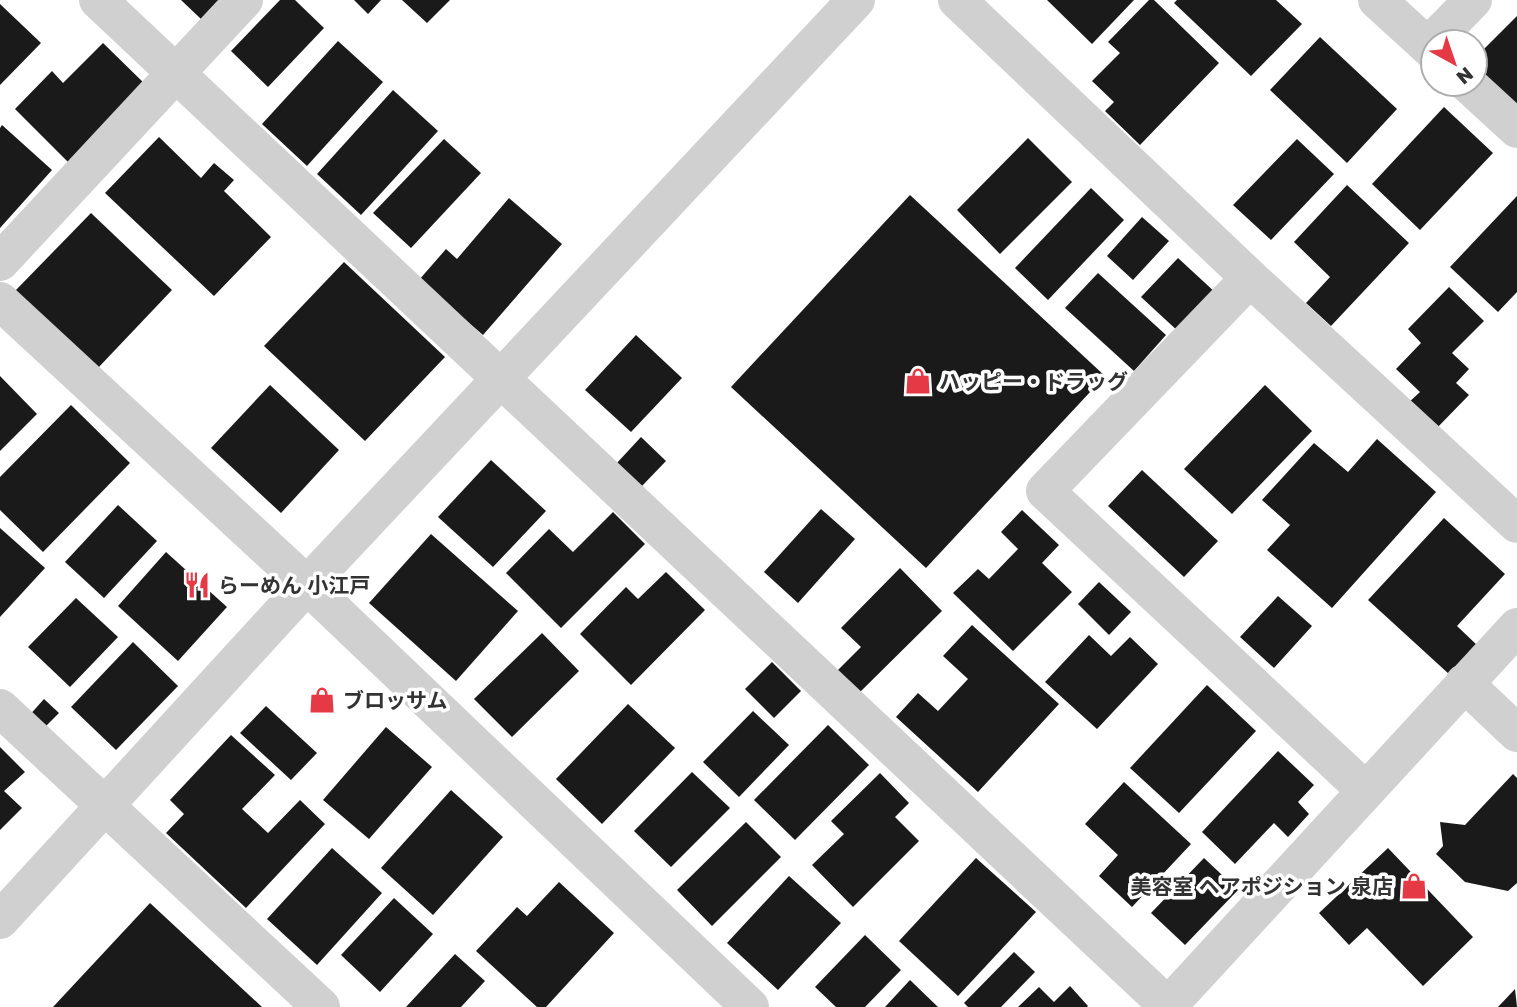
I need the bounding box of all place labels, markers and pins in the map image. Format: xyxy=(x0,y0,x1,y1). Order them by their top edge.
shop icon: ハッピー・ドラッグ xyxy=(903,366,933,396)
place label: ハッピー・ドラッグ xyxy=(939,368,1128,394)
restaurant icon: らーめん 小江戸 xyxy=(182,570,212,600)
place label: らーめん 小江戸 xyxy=(218,572,370,598)
shop icon: ブロッサム xyxy=(307,685,337,715)
place label: ブロッサム xyxy=(343,687,448,713)
shop icon: 美容室 ヘアポジション 泉店 xyxy=(1399,871,1429,901)
place label: 美容室 ヘアポジション 泉店 xyxy=(1131,873,1393,899)

